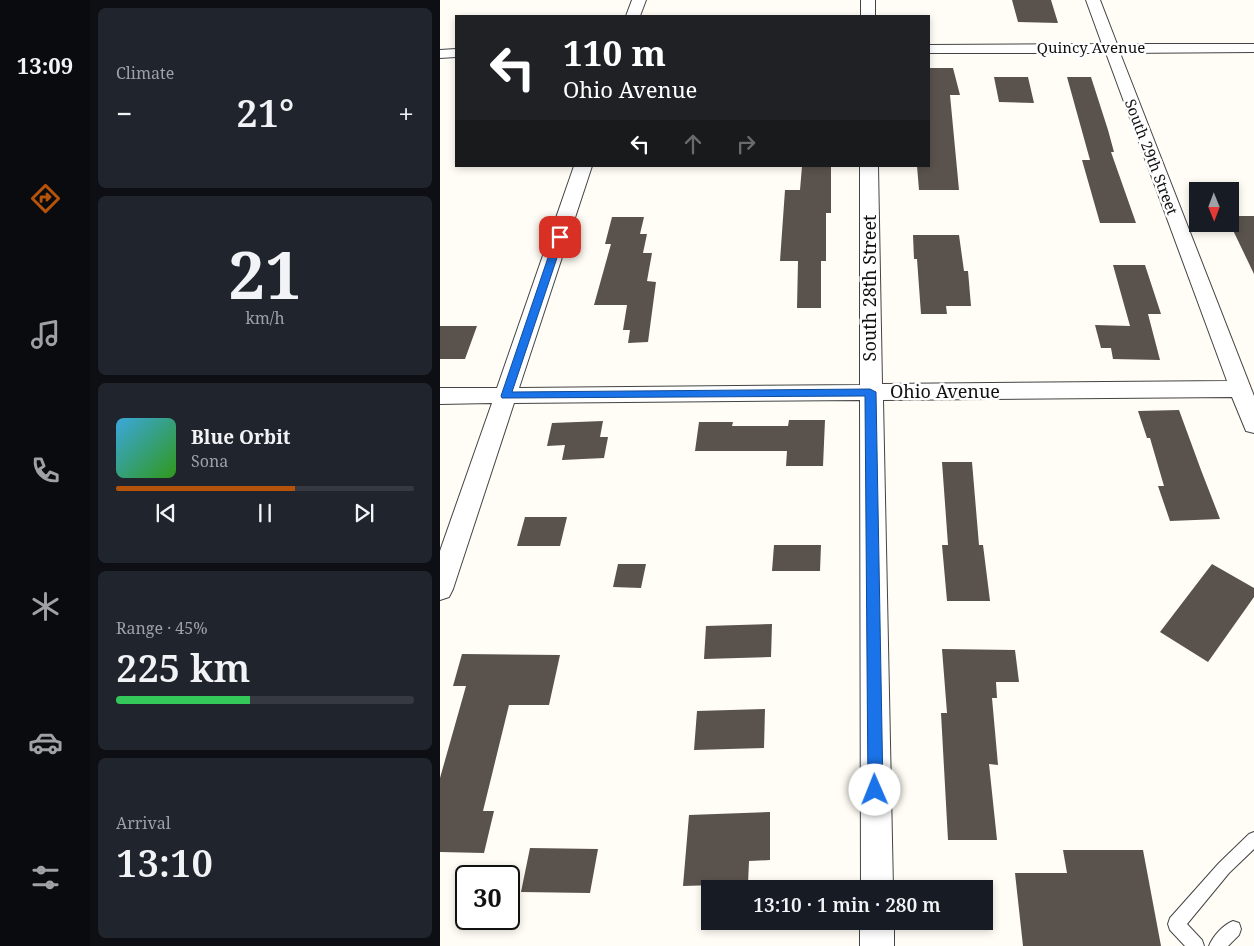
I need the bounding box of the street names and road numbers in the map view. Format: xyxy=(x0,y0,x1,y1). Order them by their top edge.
street label: Quincy Avenue xyxy=(1037,37,1145,57)
street label: South 29th Street xyxy=(1121,96,1183,217)
street label: South 28th Street xyxy=(857,215,881,361)
street label: Ohio Avenue xyxy=(890,379,1000,403)

